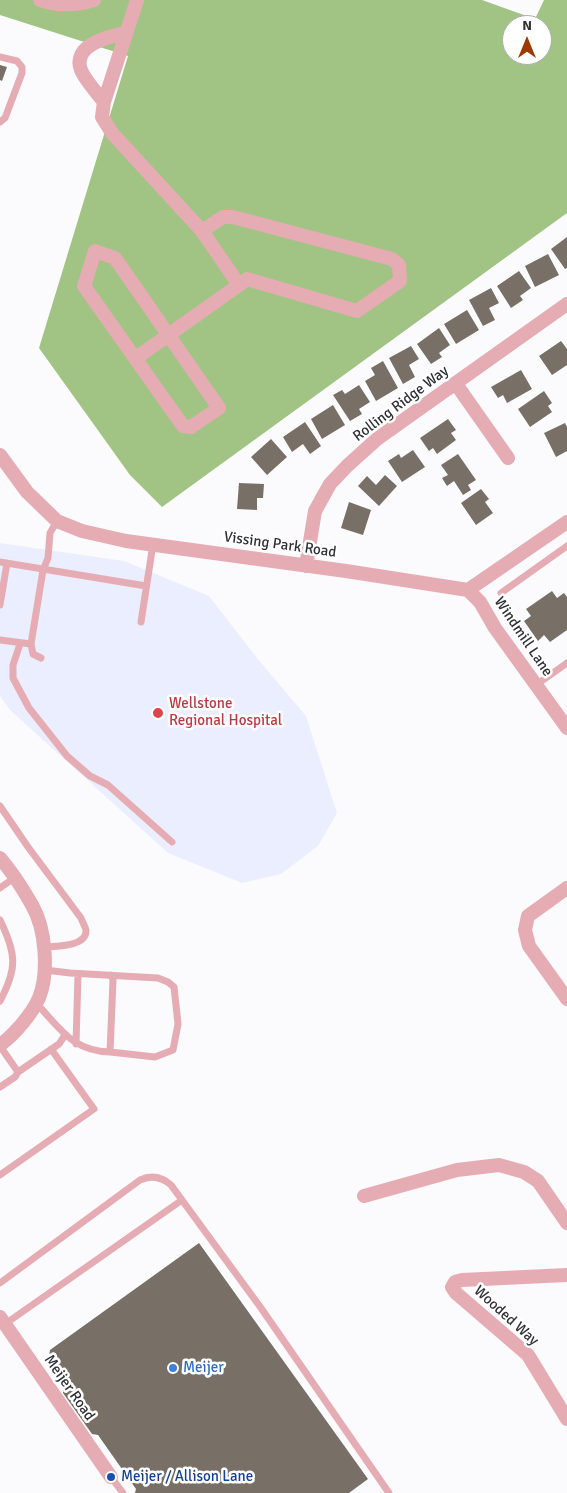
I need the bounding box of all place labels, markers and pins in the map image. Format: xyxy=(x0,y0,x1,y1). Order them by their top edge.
place label: Wellstone Regional Hospital xyxy=(169,695,282,730)
marker: Wellstone Regional Hospital xyxy=(151,706,165,720)
place label: Meijer xyxy=(183,1359,224,1377)
marker: Meijer xyxy=(167,1362,179,1374)
place label: Meijer / Allison Lane xyxy=(121,1468,253,1486)
marker: Meijer / Allison Lane xyxy=(105,1471,117,1483)

